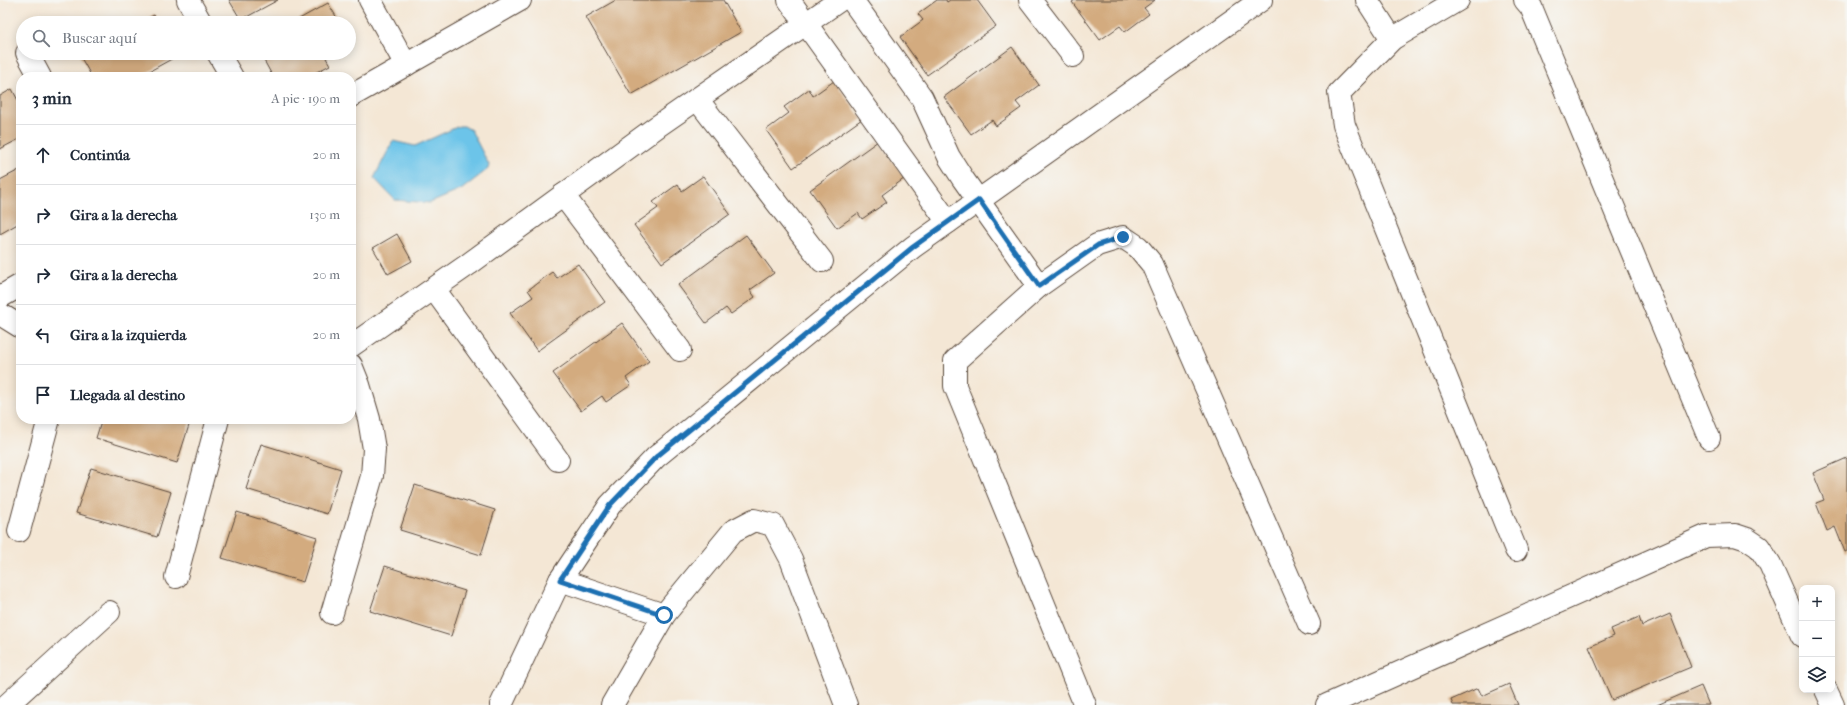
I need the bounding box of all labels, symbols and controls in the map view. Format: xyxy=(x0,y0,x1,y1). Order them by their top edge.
search box xyxy=(16,16,356,60)
icon: search xyxy=(30,27,52,49)
text: Buscar aquí xyxy=(62,29,137,47)
text: 3 min xyxy=(32,88,72,108)
text: A pie · 190 m xyxy=(271,91,340,106)
icon: ahead xyxy=(32,144,54,166)
text: Continúa xyxy=(70,146,130,164)
text: 20 m xyxy=(313,147,340,162)
icon: right xyxy=(32,204,54,226)
text: Gira a la derecha xyxy=(70,206,177,224)
text: 130 m xyxy=(309,207,340,222)
route end xyxy=(1114,228,1132,246)
icon: right xyxy=(32,264,54,286)
text: Gira a la derecha xyxy=(70,266,177,284)
text: 20 m xyxy=(313,267,340,282)
icon: left xyxy=(32,324,54,346)
text: Gira a la izquierda xyxy=(70,326,186,344)
text: 20 m xyxy=(313,327,340,342)
icon: arrive xyxy=(32,384,54,406)
text: Llegada al destino xyxy=(70,386,185,404)
map controls xyxy=(1799,585,1835,693)
button: + xyxy=(1799,585,1835,621)
route start xyxy=(655,606,673,624)
button: − xyxy=(1799,621,1835,657)
button: layers xyxy=(1799,657,1835,693)

